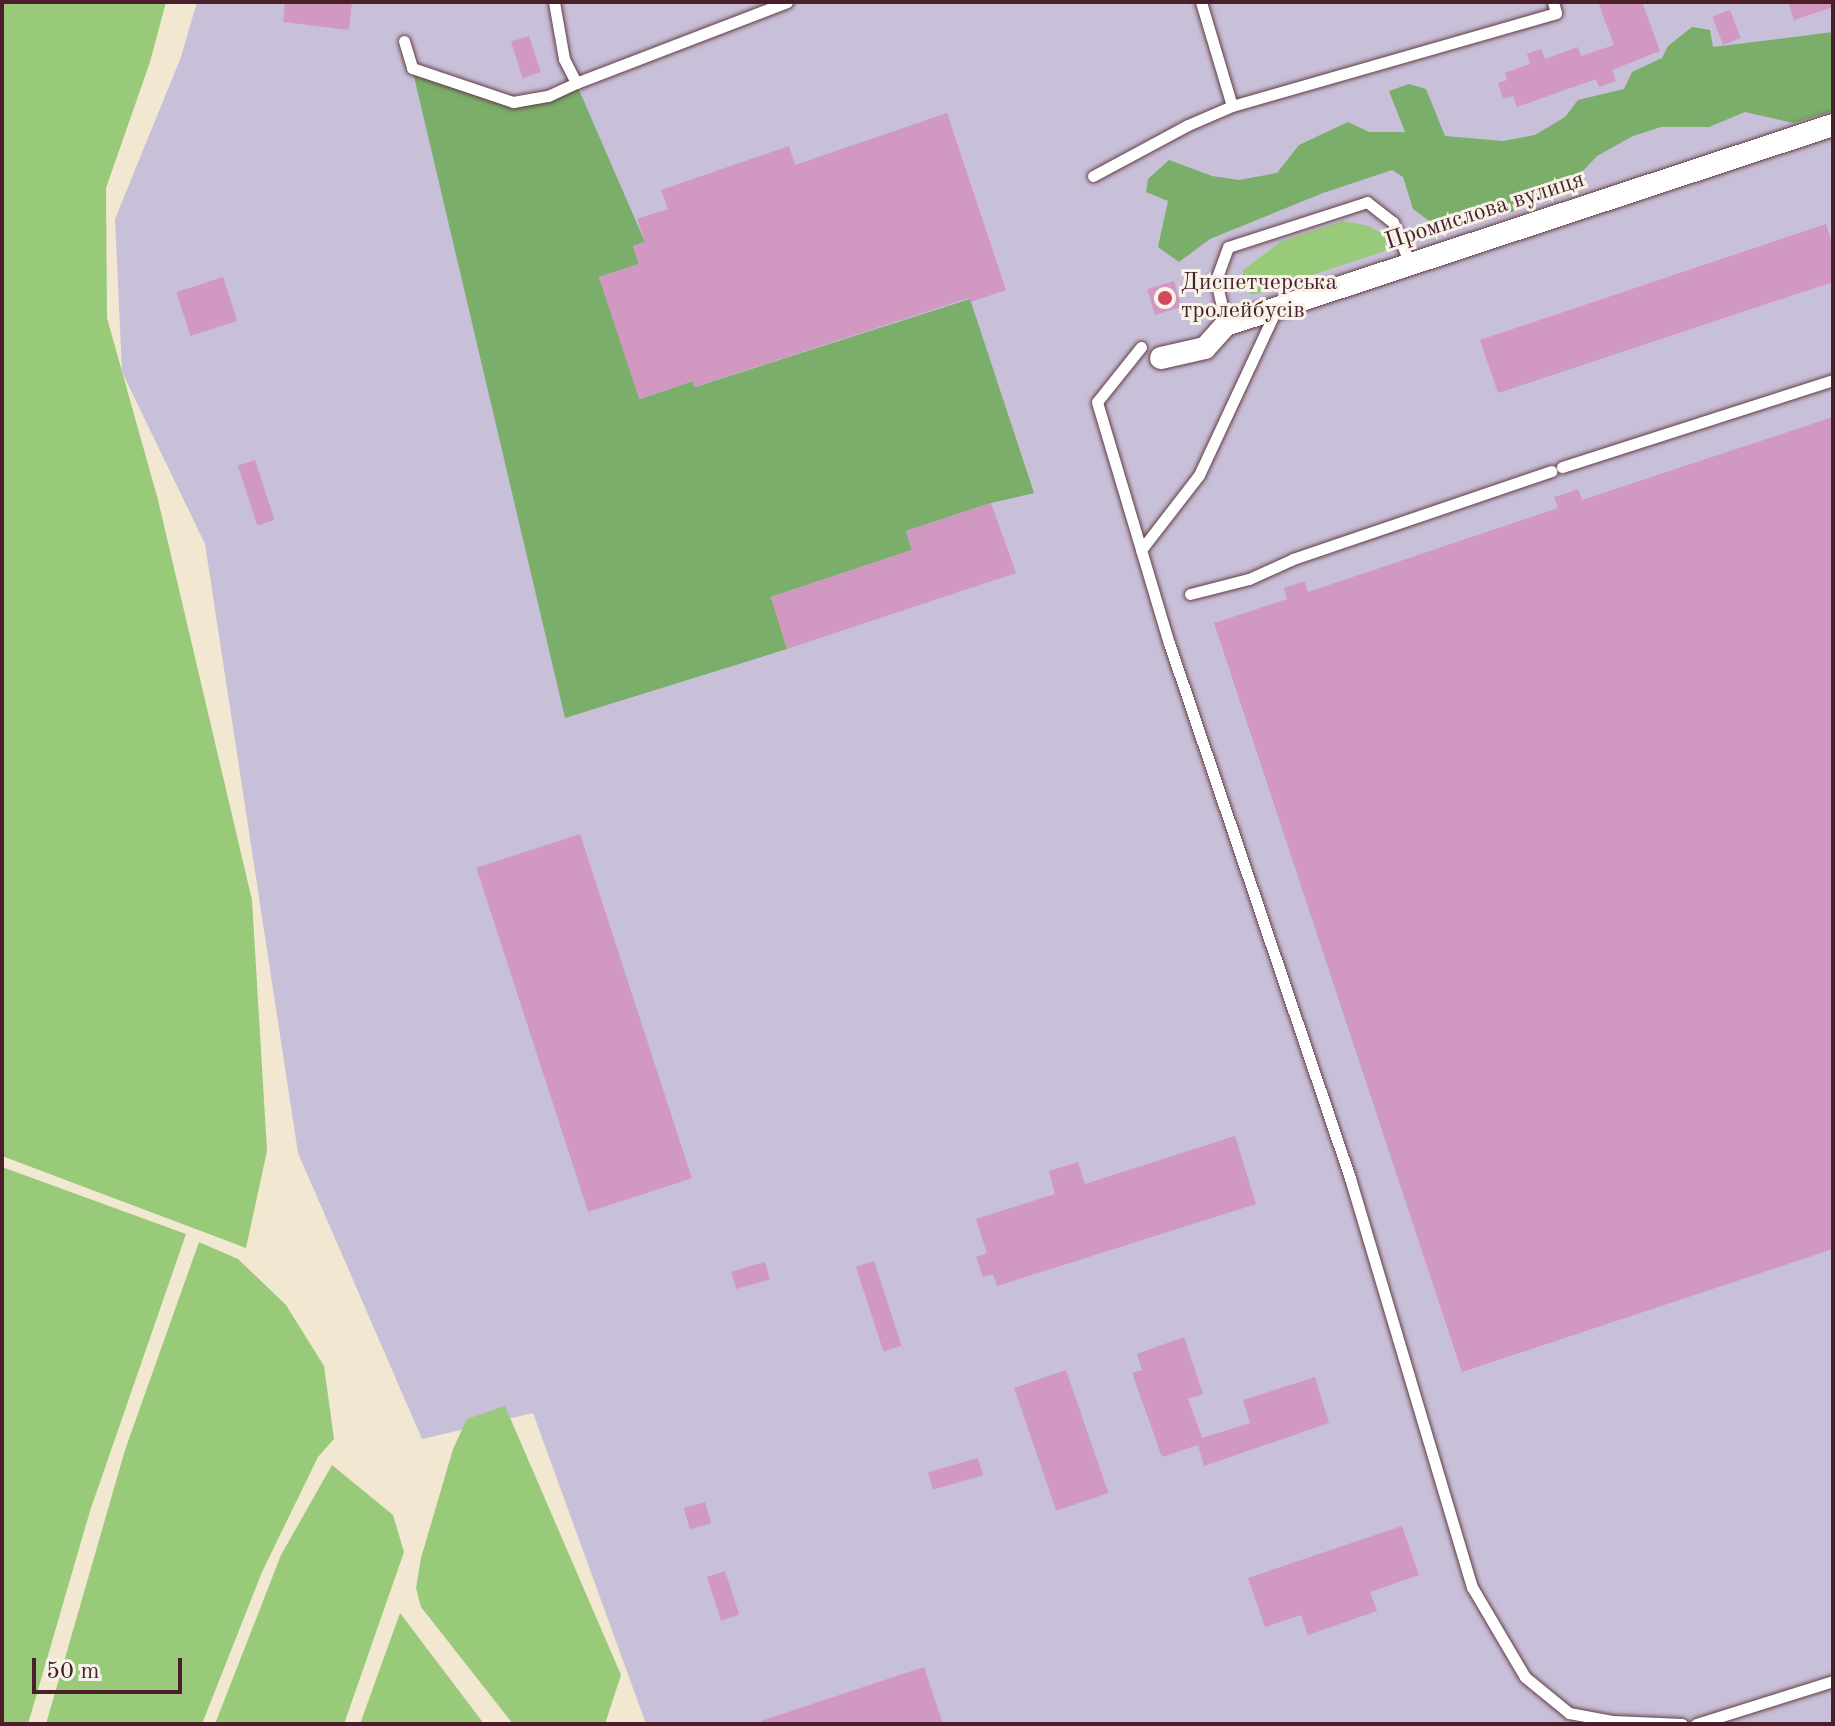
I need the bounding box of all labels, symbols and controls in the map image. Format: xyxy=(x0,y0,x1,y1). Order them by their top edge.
street label: Промислова вулиця xyxy=(1382,166,1588,258)
place label: Диспетчерська тролейбусів xyxy=(1181,270,1337,326)
marker: Диспетчерська тролейбусів xyxy=(1156,289,1174,307)
scale bar xyxy=(36,1642,186,1692)
text: 50 m xyxy=(46,1660,100,1684)

